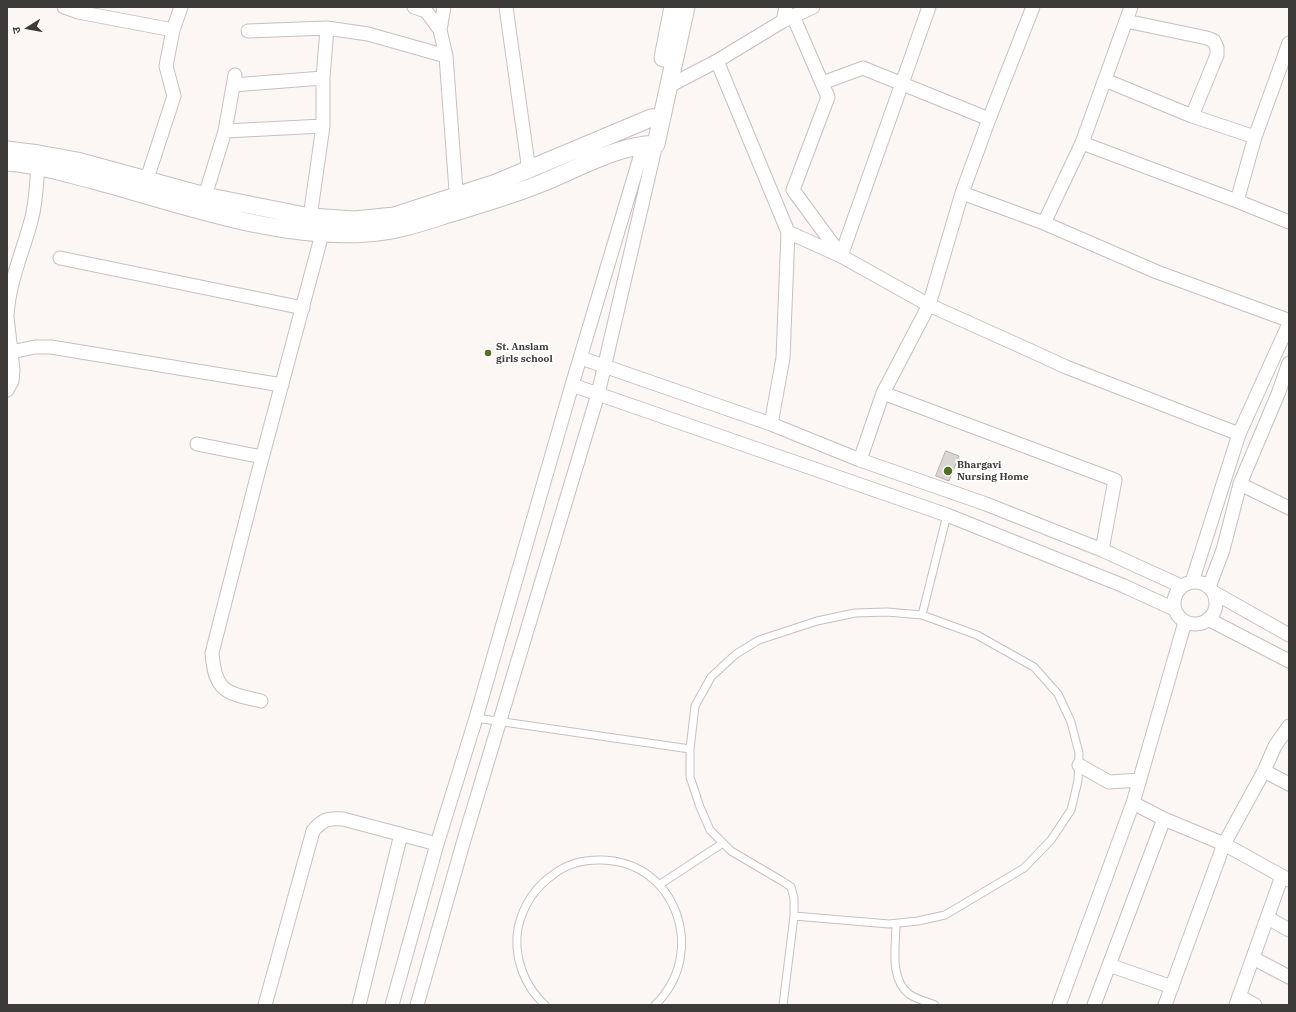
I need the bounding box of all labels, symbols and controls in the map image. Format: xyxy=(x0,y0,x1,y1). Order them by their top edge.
north arrow xyxy=(8,8,48,48)
text: उ xyxy=(9,26,24,35)
place label: St. Anslam girls school xyxy=(496,341,553,364)
marker: St. Anslam girls school xyxy=(483,348,493,358)
place label: Bhargavi Nursing Home xyxy=(957,459,1029,482)
marker: Bhargavi Nursing Home xyxy=(942,465,954,477)

